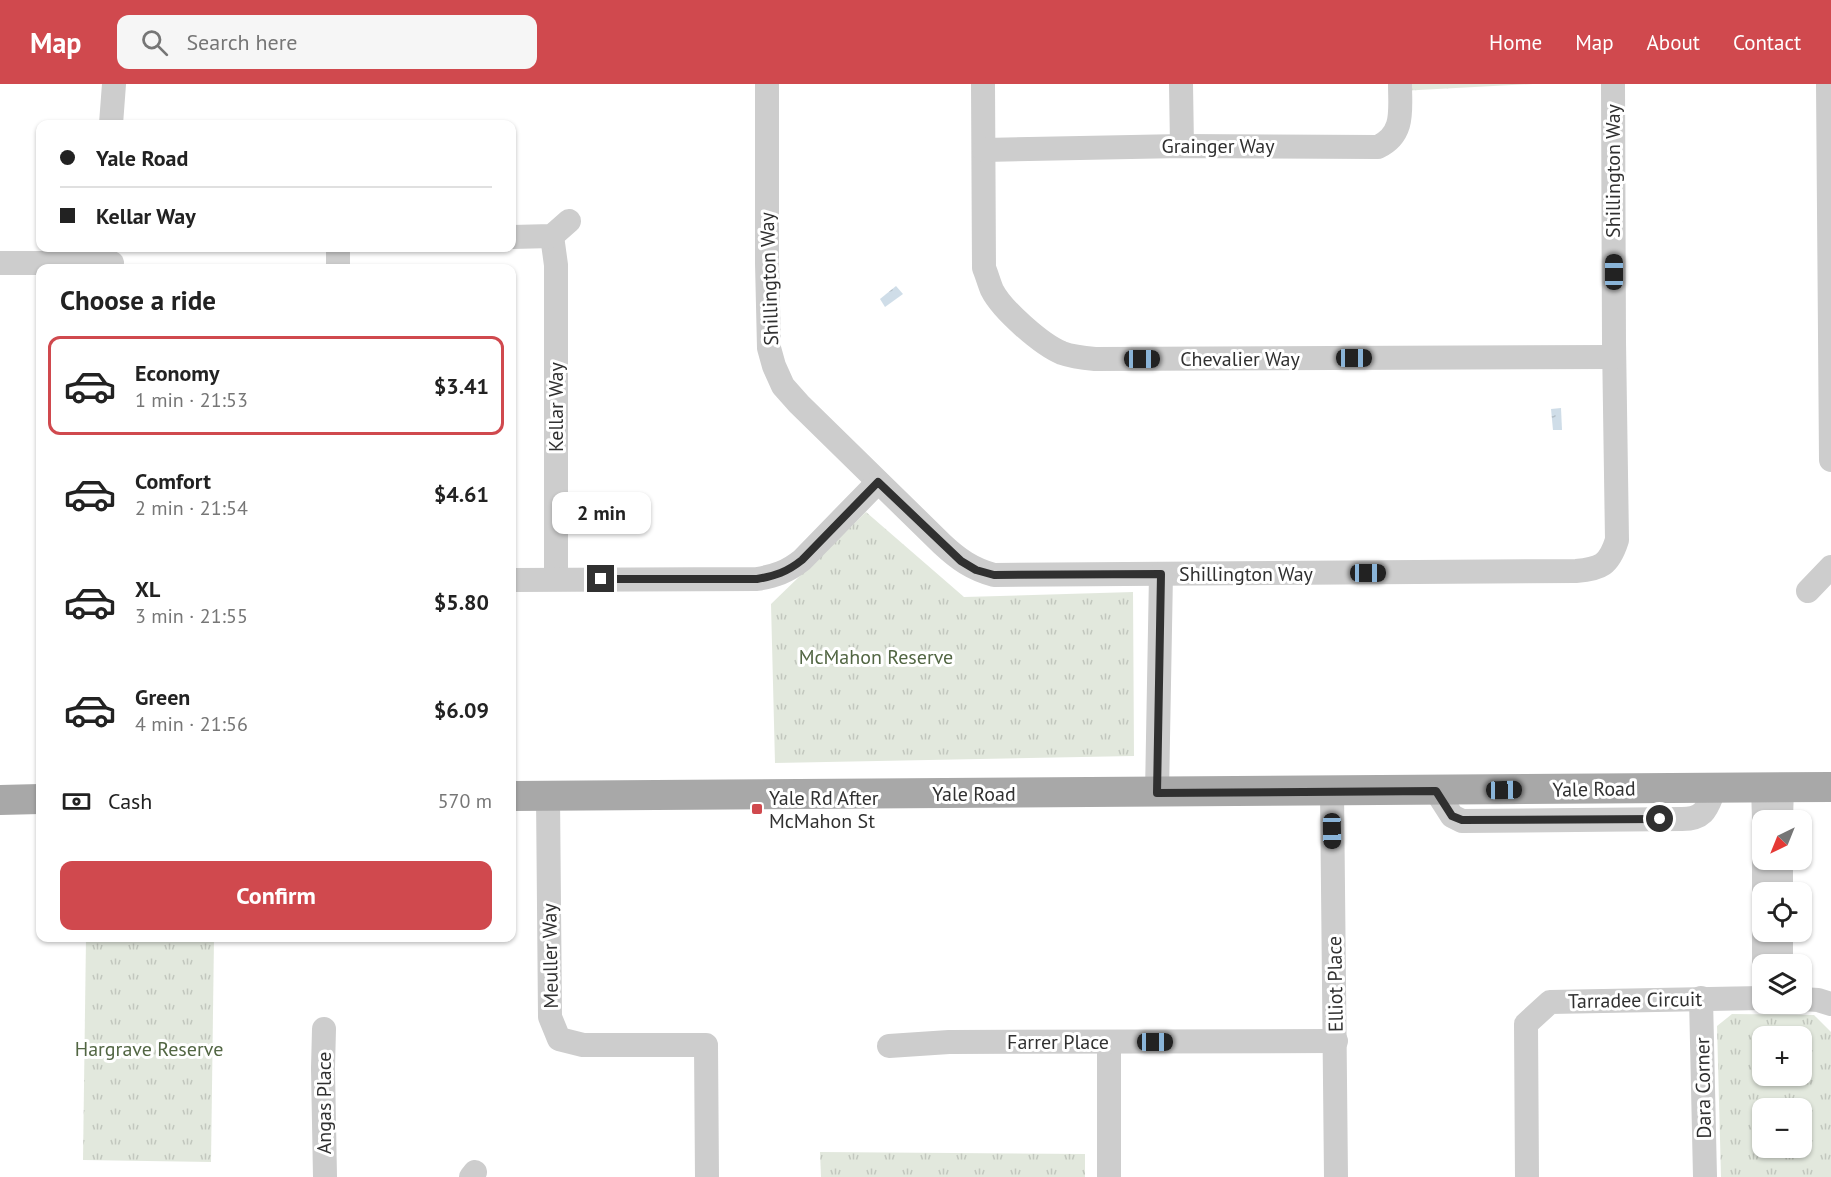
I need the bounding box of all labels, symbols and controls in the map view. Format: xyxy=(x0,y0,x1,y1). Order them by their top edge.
search box xyxy=(117,15,537,69)
text: Map xyxy=(30,24,81,61)
icon: search xyxy=(138,26,171,59)
text: Search here xyxy=(186,28,297,56)
text: Home xyxy=(1489,29,1542,56)
text: Map xyxy=(1575,29,1614,56)
text: About xyxy=(1647,29,1700,56)
text: Contact xyxy=(1733,29,1801,56)
street label: Shillington Way xyxy=(1600,103,1626,238)
street label: Grainger Way xyxy=(1162,133,1275,159)
text: Yale Road xyxy=(96,144,188,172)
text: Kellar Way xyxy=(96,202,196,230)
street label: Shillington Way xyxy=(754,211,784,346)
car xyxy=(1605,254,1623,290)
text: Choose a ride xyxy=(60,283,216,317)
street label: Chevalier Way xyxy=(1180,346,1301,372)
car xyxy=(1336,349,1372,367)
car xyxy=(1124,350,1160,368)
icon: car xyxy=(63,359,117,413)
text: Economy xyxy=(135,359,219,387)
street label: Kellar Way xyxy=(543,361,569,452)
text: $3.41 xyxy=(434,372,489,400)
text: 1 min · 21:53 xyxy=(135,387,248,413)
icon: car xyxy=(63,467,117,521)
text: Comfort xyxy=(135,467,211,495)
text: $4.61 xyxy=(434,480,489,508)
callout: 2 min xyxy=(552,492,650,534)
text: 2 min · 21:54 xyxy=(135,495,248,521)
text: 2 min xyxy=(577,500,626,526)
street label: Shillington Way xyxy=(1179,561,1314,587)
car xyxy=(1350,564,1386,582)
route end xyxy=(587,565,614,592)
icon: car xyxy=(63,575,117,629)
text: XL xyxy=(135,575,160,603)
text: $5.80 xyxy=(434,588,489,616)
text: 3 min · 21:55 xyxy=(135,603,248,629)
park label: McMahon Reserve xyxy=(799,644,953,670)
icon: car xyxy=(63,683,117,737)
text: Green xyxy=(135,683,190,711)
text: $6.09 xyxy=(434,696,489,724)
text: 4 min · 21:56 xyxy=(135,711,248,737)
street label: Yale Road xyxy=(1552,775,1636,803)
street label: Yale Road xyxy=(932,781,1016,807)
car xyxy=(1486,781,1522,799)
icon: cash xyxy=(60,785,93,818)
place label: Yale Rd After McMahon St xyxy=(769,785,879,834)
text: Cash xyxy=(108,787,152,815)
text: 570 m xyxy=(438,788,492,814)
marker: Yale Rd After McMahon St xyxy=(750,802,764,816)
route start xyxy=(1646,805,1673,832)
north arrow xyxy=(1752,810,1812,870)
map controls xyxy=(1752,810,1812,1158)
car xyxy=(1323,813,1341,849)
button: Confirm xyxy=(60,861,492,930)
button: locate xyxy=(1752,882,1812,942)
street label: Meuller Way xyxy=(536,902,564,1009)
street label: Elliot Place xyxy=(1321,936,1349,1032)
button: layers xyxy=(1752,954,1812,1014)
street label: Tarradee Circuit xyxy=(1568,986,1703,1014)
button: + xyxy=(1752,1026,1812,1086)
street label: Farrer Place xyxy=(1007,1029,1109,1055)
car xyxy=(1137,1033,1173,1051)
park label: Hargrave Reserve xyxy=(75,1036,223,1062)
street label: Dara Corner xyxy=(1689,1037,1717,1139)
street label: Angas Place xyxy=(311,1052,337,1154)
button: − xyxy=(1752,1098,1812,1158)

